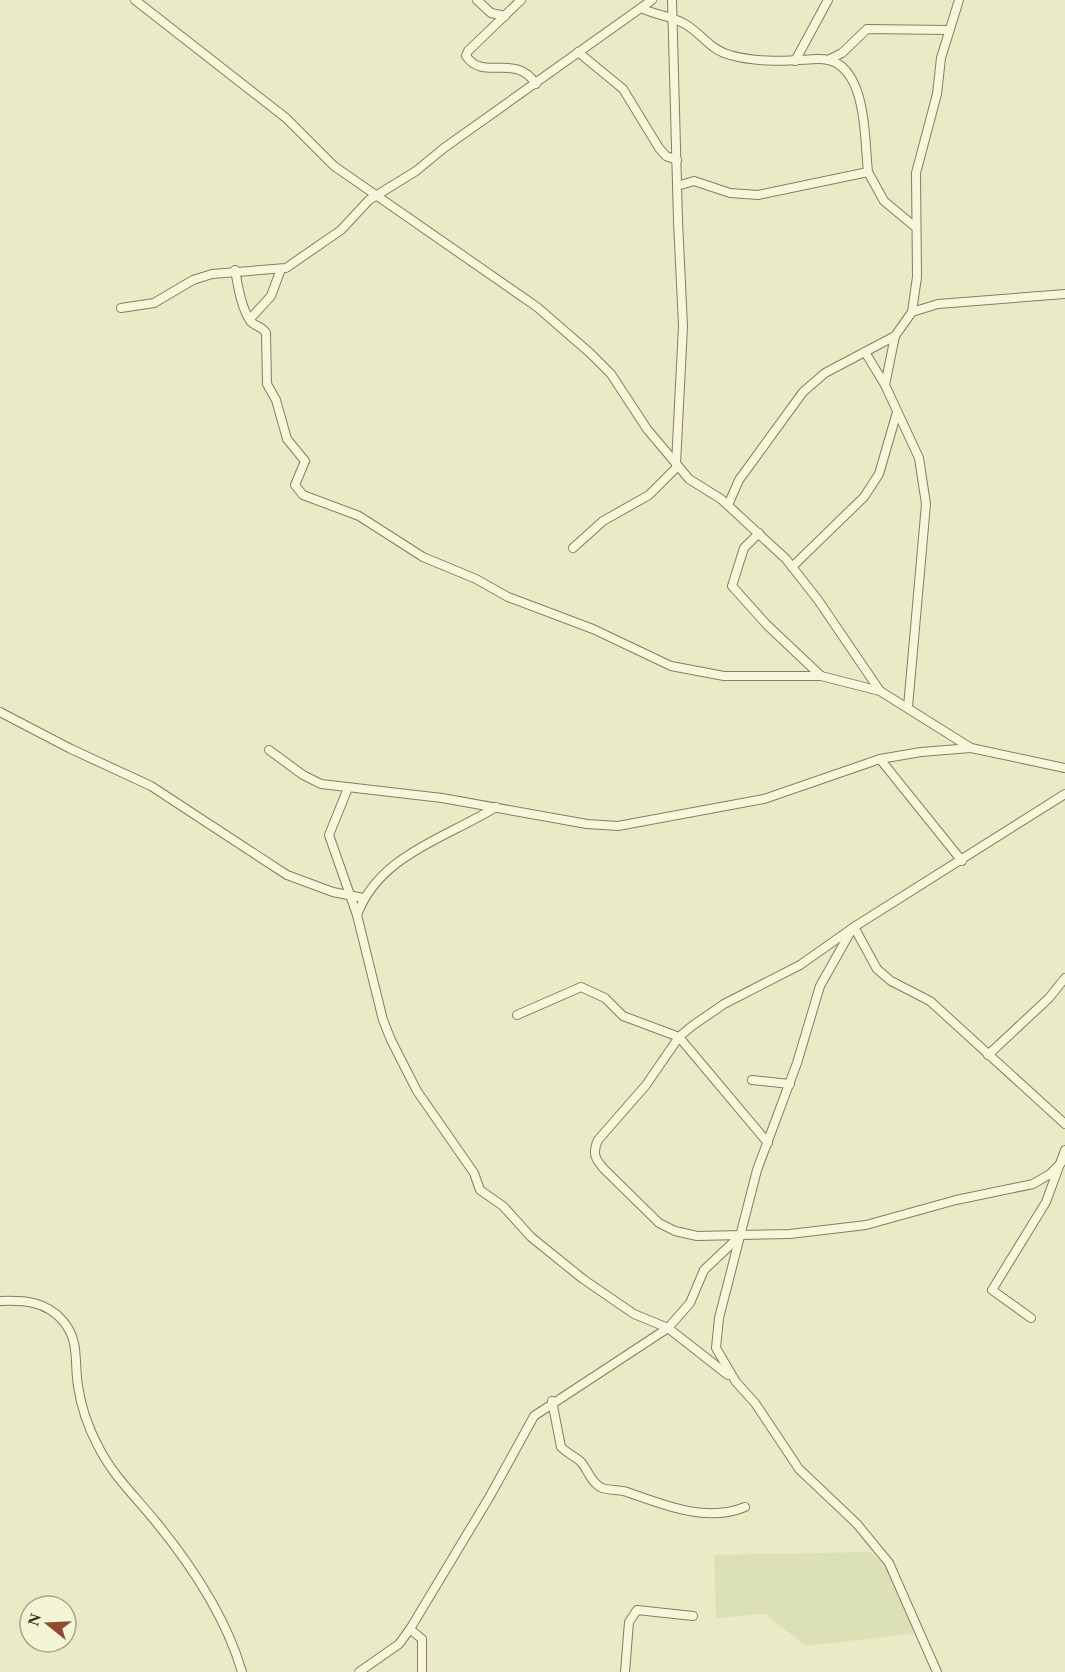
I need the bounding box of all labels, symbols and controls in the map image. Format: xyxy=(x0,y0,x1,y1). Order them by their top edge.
north arrow xyxy=(18,1594,78,1654)
text: N xyxy=(24,1611,44,1628)

